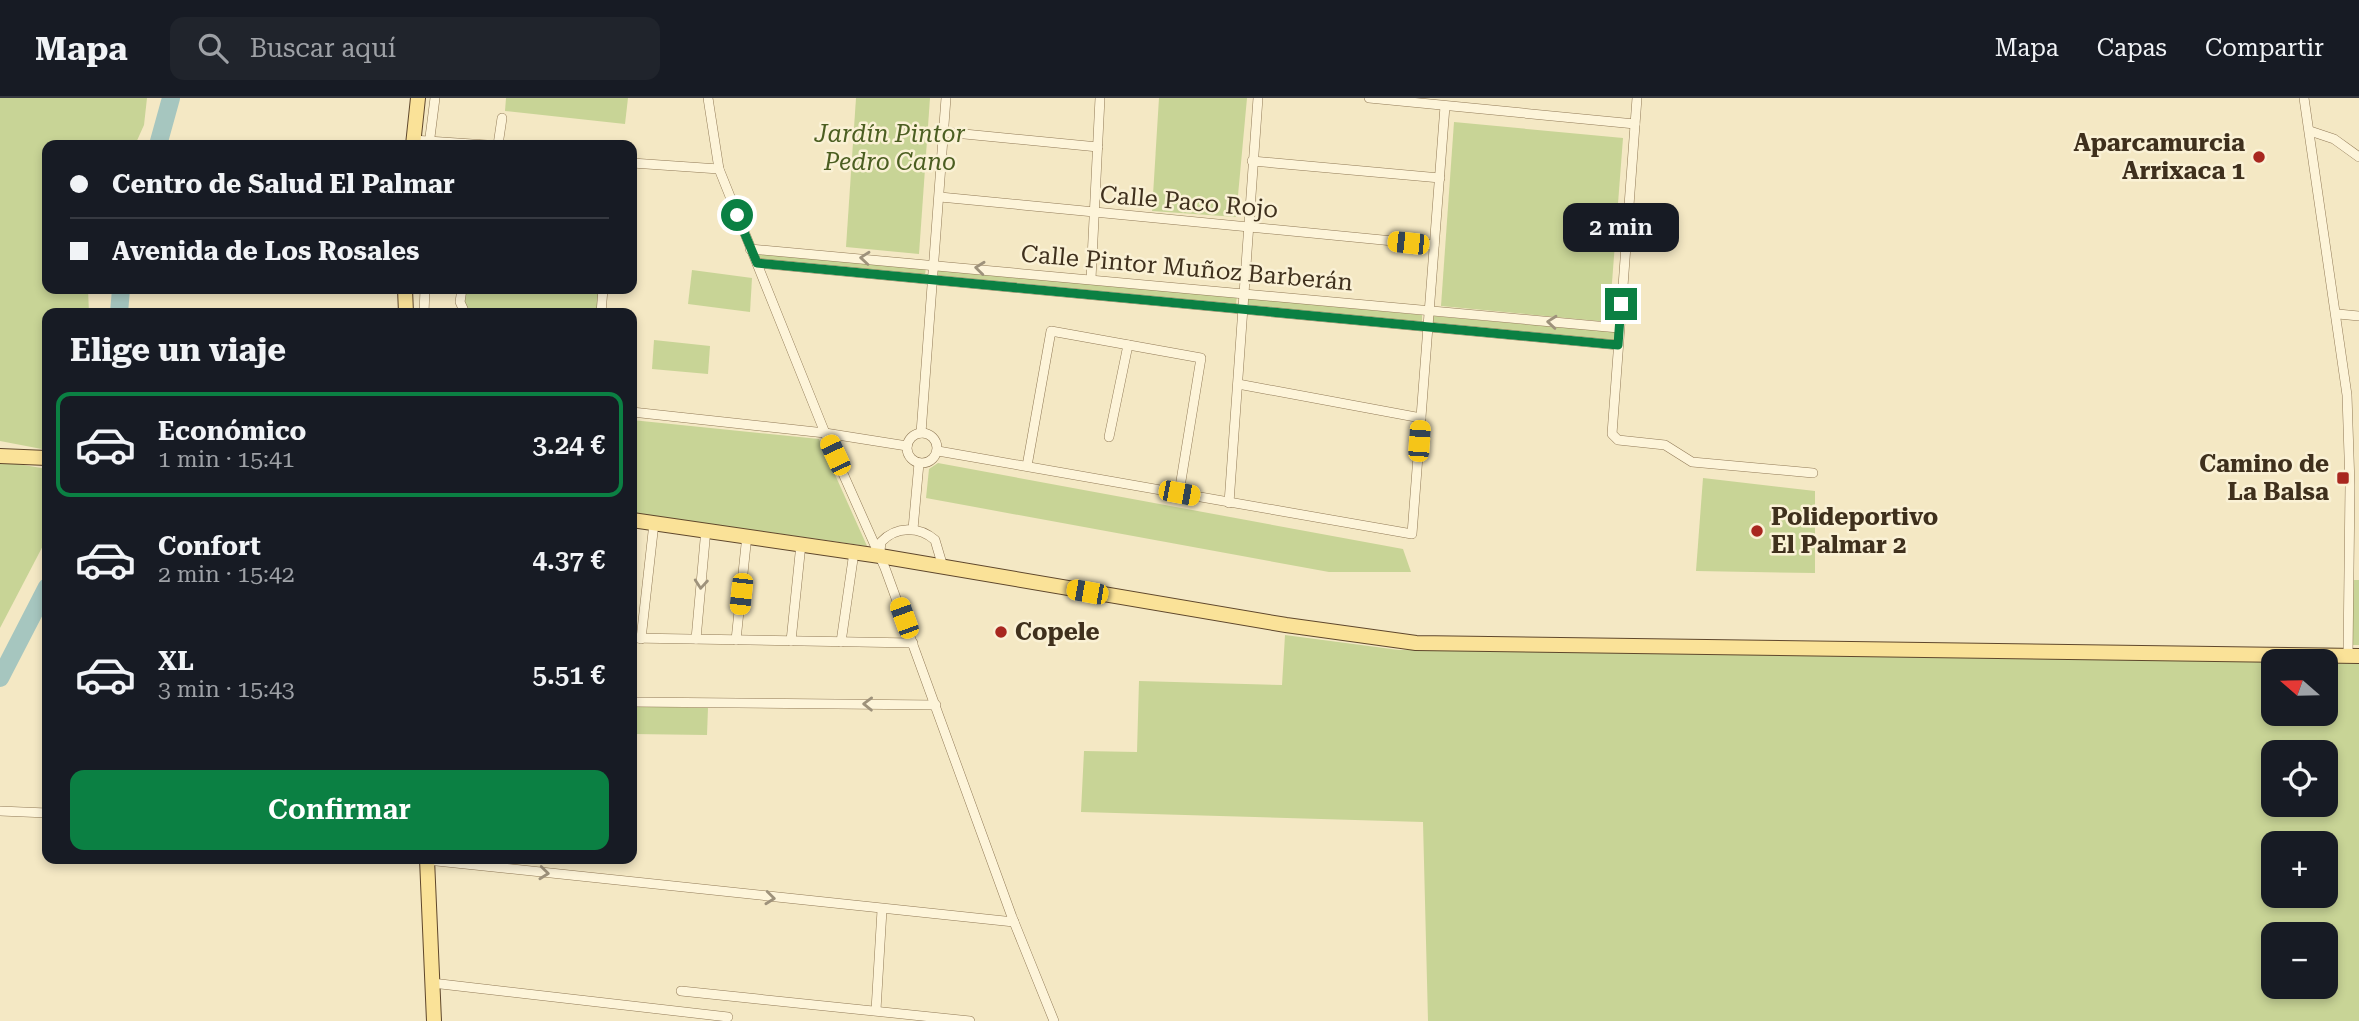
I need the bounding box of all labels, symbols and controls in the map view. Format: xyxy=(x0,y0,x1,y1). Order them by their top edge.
search box xyxy=(170,17,660,80)
text: Mapa xyxy=(35,29,128,68)
icon: search xyxy=(194,29,232,67)
text: Buscar aquí xyxy=(250,33,396,63)
text: Mapa xyxy=(1995,34,2059,62)
text: Capas xyxy=(2097,34,2167,62)
text: Compartir xyxy=(2205,34,2324,62)
park label: Jardín Pintor Pedro Cano xyxy=(813,120,966,176)
place label: Aparcamurcia Arrixaca 1 xyxy=(2073,129,2245,185)
marker: Aparcamurcia Arrixaca 1 xyxy=(2251,149,2267,165)
text: Centro de Salud El Palmar xyxy=(112,169,455,199)
street label: Calle Paco Rojo xyxy=(1099,180,1279,224)
route start xyxy=(721,199,753,231)
callout: 2 min xyxy=(1563,202,1679,252)
text: 2 min xyxy=(1589,214,1653,241)
car xyxy=(1387,230,1430,256)
text: Avenida de Los Rosales xyxy=(112,236,419,266)
street label: Calle Pintor Muñoz Barberán xyxy=(1020,240,1354,296)
one-way arrow xyxy=(859,251,870,266)
one-way arrow xyxy=(974,261,986,276)
route end xyxy=(1605,288,1637,320)
one-way arrow xyxy=(1546,315,1557,330)
text: Elige un viaje xyxy=(70,331,286,369)
icon: car xyxy=(74,413,137,476)
text: Económico xyxy=(158,416,306,446)
car xyxy=(1408,419,1431,463)
text: 3.24 € xyxy=(533,430,605,460)
car xyxy=(817,432,854,478)
text: 1 min · 15:41 xyxy=(158,446,295,473)
place label: Camino de La Balsa xyxy=(2199,450,2329,506)
marker: Camino de La Balsa xyxy=(2335,470,2351,486)
car xyxy=(1157,479,1202,507)
place label: Polideportivo El Palmar 2 xyxy=(1771,503,1938,559)
marker: Polideportivo El Palmar 2 xyxy=(1749,523,1765,539)
icon: car xyxy=(74,528,137,591)
text: Confort xyxy=(158,531,261,561)
text: 4.37 € xyxy=(533,545,605,575)
text: 2 min · 15:42 xyxy=(158,561,295,588)
car xyxy=(729,572,754,616)
car xyxy=(1065,578,1110,606)
one-way arrow xyxy=(694,579,709,590)
car xyxy=(887,595,922,641)
place label: Copele xyxy=(1015,618,1100,646)
marker: Copele xyxy=(993,624,1009,640)
icon: car xyxy=(74,643,137,706)
text: XL xyxy=(158,646,194,676)
north arrow xyxy=(2261,649,2338,726)
map controls xyxy=(2261,649,2338,999)
text: 5.51 € xyxy=(533,660,605,690)
text: 3 min · 15:43 xyxy=(158,676,295,703)
one-way arrow xyxy=(862,696,873,712)
button: locate xyxy=(2261,740,2338,817)
button: Confirmar xyxy=(70,770,609,850)
button: + xyxy=(2261,831,2338,908)
one-way arrow xyxy=(539,865,550,880)
one-way arrow xyxy=(765,890,776,905)
button: − xyxy=(2261,922,2338,999)

